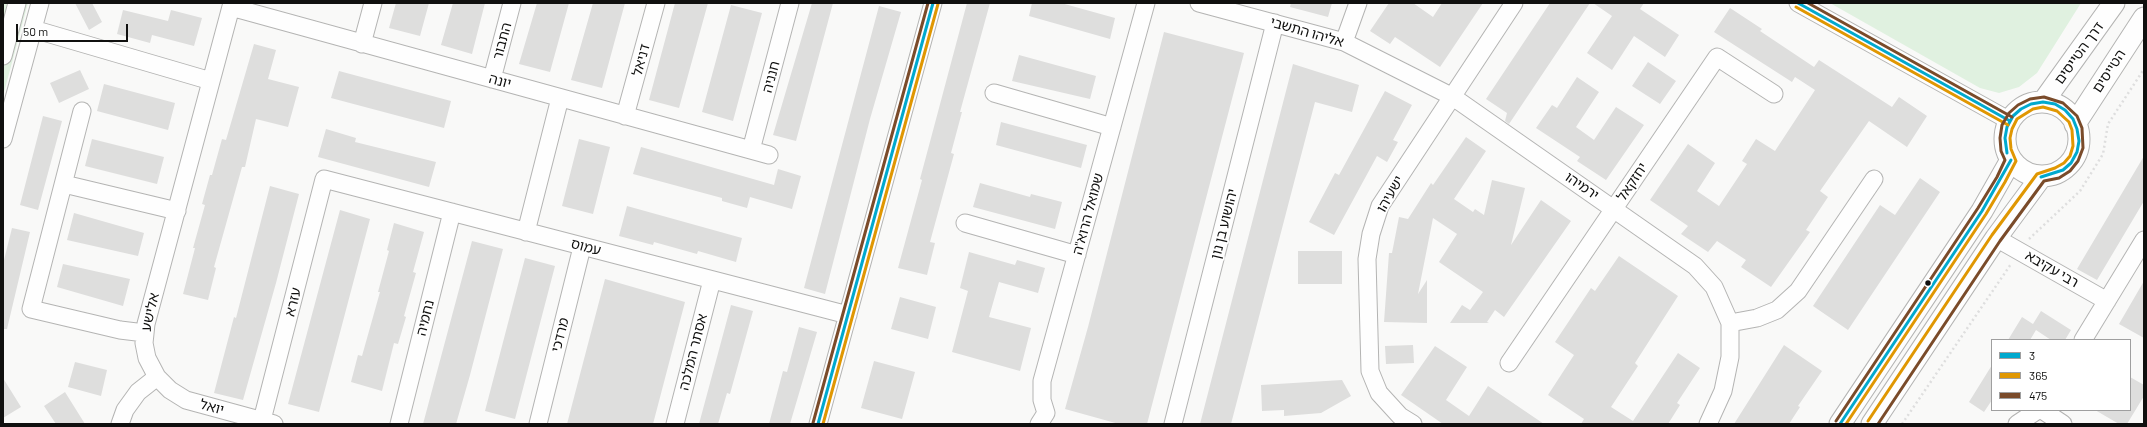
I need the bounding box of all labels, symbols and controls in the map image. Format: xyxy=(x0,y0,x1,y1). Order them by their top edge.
street label: אליהו התשבי xyxy=(1268,13,1346,51)
scale bar xyxy=(18,16,130,42)
street label: דרך הטייסים xyxy=(2051,19,2107,87)
street label: התבור xyxy=(489,21,515,61)
text: 50 m xyxy=(23,24,48,38)
street label: דניאל xyxy=(629,42,653,78)
street label: הטייסים xyxy=(2089,46,2129,96)
street label: חנניה xyxy=(759,59,783,95)
street label: יונה xyxy=(487,70,513,92)
street label: יחזקאל xyxy=(1613,160,1651,204)
street label: ירמיהו xyxy=(1562,168,1602,204)
street label: שמואל הרוא"ה xyxy=(1069,171,1107,257)
street label: ישעיהו xyxy=(1373,173,1407,215)
street label: יהושוע בן נון xyxy=(1207,187,1241,261)
street label: עמוס xyxy=(569,235,603,259)
street label: רבי עקיבא xyxy=(2022,247,2082,291)
unlabelled marker xyxy=(1923,278,1933,288)
street label: עזרא xyxy=(281,286,305,318)
street label: אלישע xyxy=(137,291,163,333)
street label: נחמיה xyxy=(412,298,438,338)
street label: אסתר המלכה xyxy=(675,312,711,392)
street label: מרדכי xyxy=(548,316,572,354)
legend xyxy=(1991,339,2131,411)
text: 3 xyxy=(2029,348,2035,362)
text: 365 xyxy=(2029,368,2048,382)
text: 475 xyxy=(2029,388,2047,402)
street label: יואל xyxy=(198,396,226,418)

